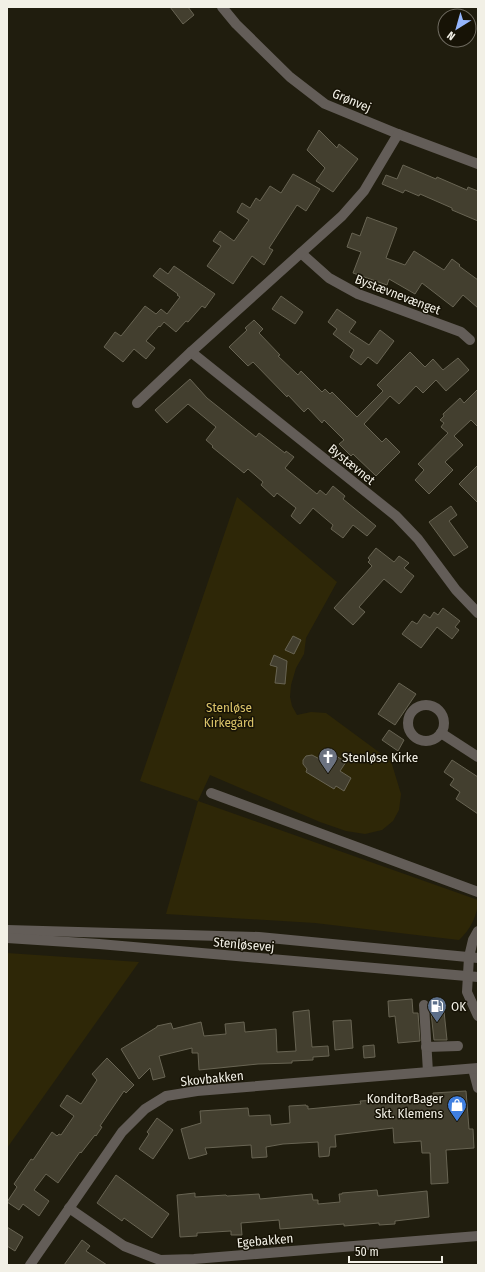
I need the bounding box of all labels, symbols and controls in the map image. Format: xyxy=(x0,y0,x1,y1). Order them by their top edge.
north arrow xyxy=(437,8,477,48)
text: N xyxy=(445,28,458,43)
street label: Grønvej xyxy=(330,86,373,115)
street label: Bystævnevænget xyxy=(353,271,443,318)
street label: Bystævnet xyxy=(325,441,379,488)
park label: Stenløse Kirkegård xyxy=(204,700,254,730)
church icon: Stenløse Kirke xyxy=(317,746,339,774)
place label: Stenløse Kirke xyxy=(342,750,418,765)
street label: Stenløsevej xyxy=(213,934,275,955)
fuel station icon: OK xyxy=(426,995,448,1023)
place label: OK xyxy=(451,999,466,1014)
street label: Skovbakken xyxy=(180,1068,244,1089)
place label: KonditorBager Skt. Klemens xyxy=(367,1091,443,1121)
shop icon: KonditorBager Skt. Klemens xyxy=(446,1094,468,1122)
street label: Egebakken xyxy=(236,1231,294,1250)
scale bar xyxy=(349,1238,442,1264)
text: 50 m xyxy=(355,1245,379,1259)

